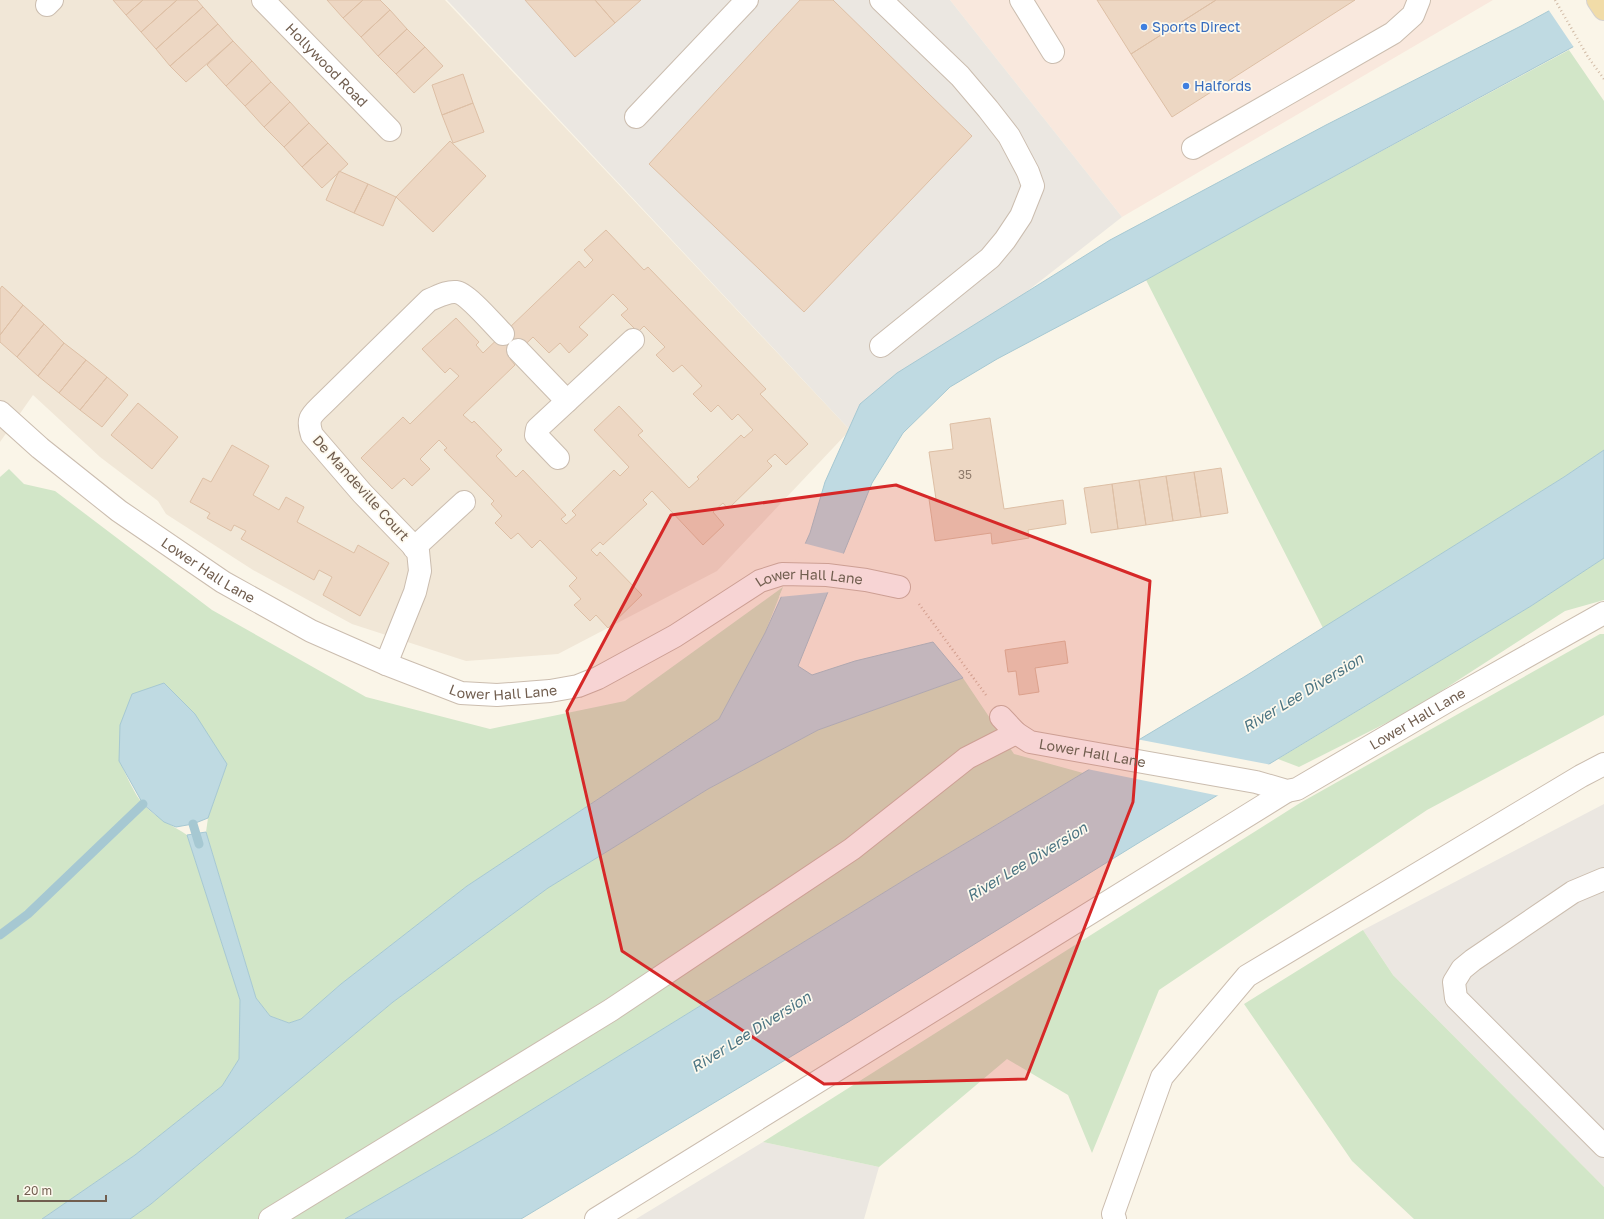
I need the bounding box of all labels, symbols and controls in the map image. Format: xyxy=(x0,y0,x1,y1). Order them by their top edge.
place label: Sports Direct xyxy=(1152,18,1240,35)
street label: Hollywood Road xyxy=(282,19,372,110)
marker: Sports Direct xyxy=(1139,22,1149,32)
place label: Halfords xyxy=(1194,77,1251,94)
marker: Halfords xyxy=(1181,81,1191,91)
street label: De Mandeville Court xyxy=(309,431,413,544)
house number: 35 xyxy=(958,467,972,482)
street label: Lower Hall Lane xyxy=(158,533,258,606)
street label: Lower Hall Lane xyxy=(752,565,864,590)
water label: River Lee Diversion xyxy=(1239,649,1367,735)
street label: Lower Hall Lane xyxy=(447,680,558,703)
street label: Lower Hall Lane xyxy=(1366,684,1468,753)
street label: Lower Hall Lane xyxy=(1038,735,1147,770)
water label: River Lee Diversion xyxy=(963,818,1091,904)
water label: River Lee Diversion xyxy=(687,987,814,1075)
scale bar xyxy=(18,1177,106,1203)
text: 20 m xyxy=(24,1183,52,1198)

